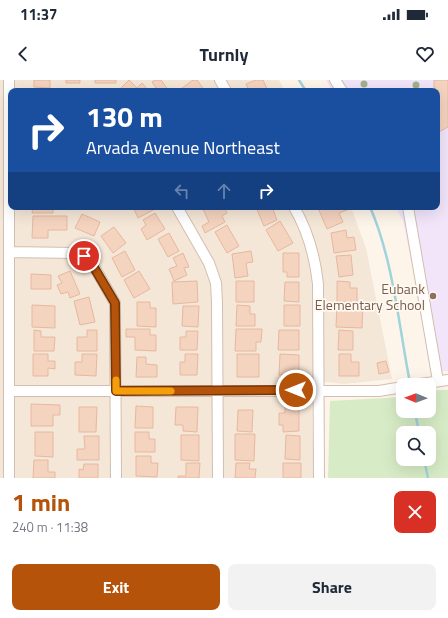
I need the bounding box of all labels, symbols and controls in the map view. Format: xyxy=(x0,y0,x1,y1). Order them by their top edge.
text: 11:37 xyxy=(20,3,57,26)
text: Turnly xyxy=(200,41,248,68)
icon: back xyxy=(12,43,34,65)
icon: heart xyxy=(414,43,436,65)
text: 130 m xyxy=(86,95,163,138)
icon: right xyxy=(20,104,72,156)
text: Arvada Avenue Northeast xyxy=(86,134,280,161)
icon: left xyxy=(171,180,193,202)
icon: ahead xyxy=(213,180,235,202)
icon: right xyxy=(255,180,277,202)
pin xyxy=(67,239,101,273)
icon: arrive xyxy=(73,245,95,267)
place label: Eubank Elementary School xyxy=(315,278,425,315)
marker: Eubank Elementary School xyxy=(428,291,438,301)
position arrow xyxy=(275,369,317,411)
north arrow xyxy=(396,378,436,418)
map controls xyxy=(396,378,436,466)
button: search xyxy=(396,426,436,466)
text: 1 min xyxy=(12,484,70,520)
button: close xyxy=(394,491,436,533)
text: 240 m · 11:38 xyxy=(12,517,88,537)
button: Exit xyxy=(12,564,220,610)
button: Share xyxy=(228,564,436,610)

